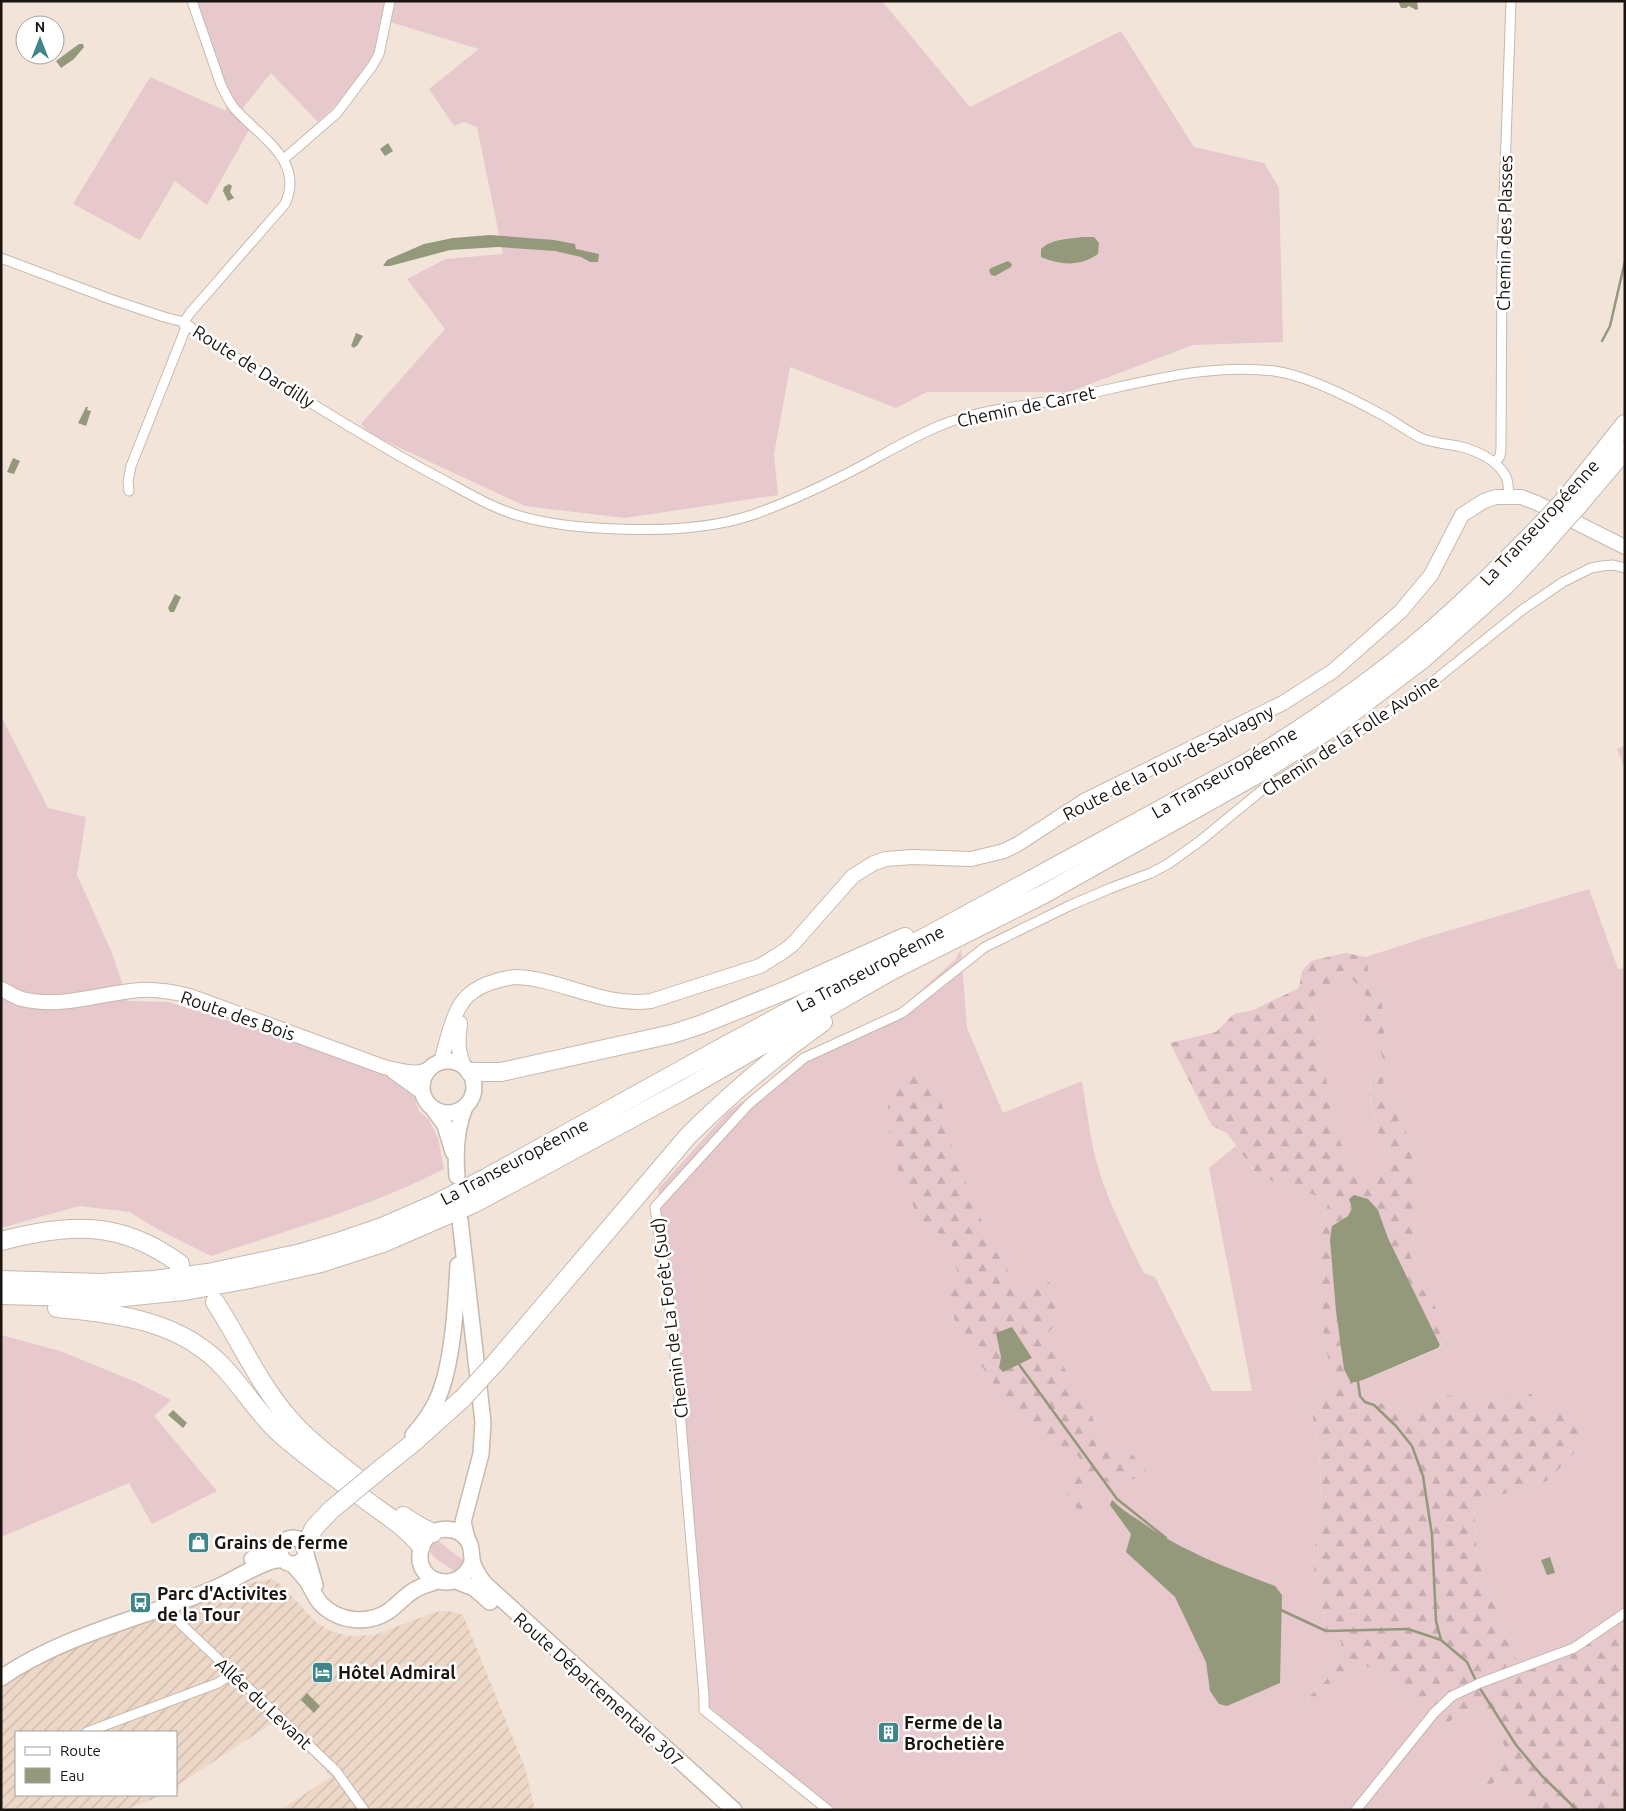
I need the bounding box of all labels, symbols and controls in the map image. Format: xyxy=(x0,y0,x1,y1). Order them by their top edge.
north arrow xyxy=(15,15,65,65)
text: N xyxy=(35,19,45,35)
street label: Chemin des Plasses xyxy=(1493,155,1515,311)
street label: Route de Dardilly xyxy=(190,321,319,412)
street label: Chemin de Carret xyxy=(955,382,1097,430)
street label: La Transeuropéenne xyxy=(1476,455,1602,589)
street label: Chemin de la Folle Avoine xyxy=(1258,670,1442,800)
street label: Route de la Tour-de-Salvagny xyxy=(1059,700,1277,824)
street label: La Transeuropéenne xyxy=(1148,722,1300,822)
street label: La Transeuropéenne xyxy=(793,921,947,1015)
street label: Route des Bois xyxy=(178,986,298,1044)
street label: La Transeuropéenne xyxy=(437,1114,591,1208)
street label: Chemin de La Forêt (Sud) xyxy=(647,1216,692,1420)
shop icon: Grains de ferme xyxy=(186,1530,210,1554)
place label: Grains de ferme xyxy=(214,1532,348,1552)
place label: Parc d'Activites de la Tour xyxy=(157,1583,287,1624)
bus stop icon: Parc d'Activites de la Tour xyxy=(129,1591,153,1615)
street label: Route Départementale 307 xyxy=(510,1608,688,1770)
street label: Allée du Levant xyxy=(212,1653,316,1753)
hotel icon: Hôtel Admiral xyxy=(310,1660,334,1684)
place label: Hôtel Admiral xyxy=(338,1662,456,1682)
place label: Ferme de la Brochetière xyxy=(904,1712,1005,1753)
building icon: Ferme de la Brochetière xyxy=(876,1720,900,1744)
legend xyxy=(15,1731,178,1796)
text: Route xyxy=(60,1742,101,1759)
text: Eau xyxy=(60,1767,85,1784)

